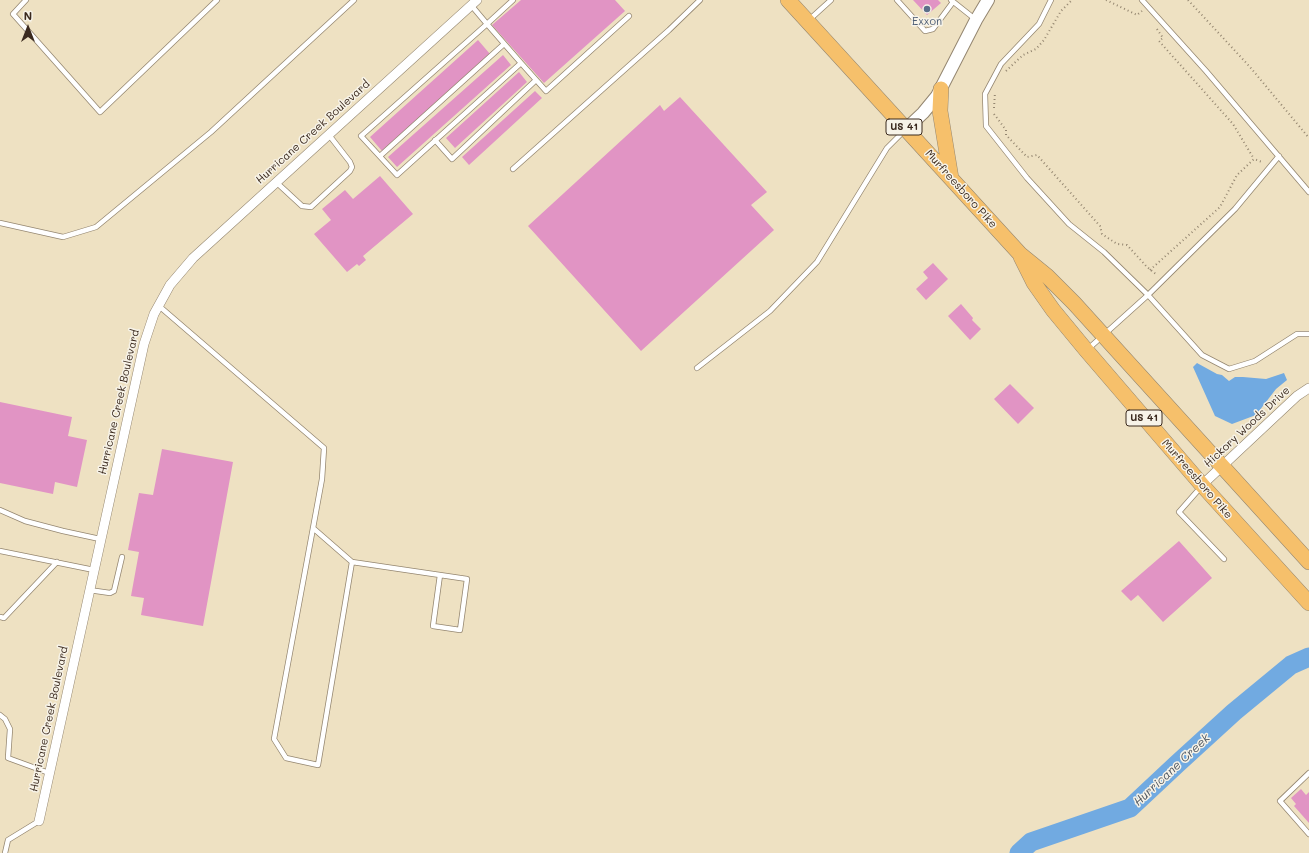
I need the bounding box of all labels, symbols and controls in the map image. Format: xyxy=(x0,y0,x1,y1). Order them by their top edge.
marker: Exxon xyxy=(922,4,932,14)
north arrow xyxy=(8,8,48,48)
text: N xyxy=(24,8,32,23)
place label: Exxon xyxy=(912,15,942,29)
street label: Hurricane Creek Boulevard xyxy=(253,77,373,187)
road number: US 41 xyxy=(886,119,922,135)
street label: Murfreesboro Pike xyxy=(922,147,1000,231)
street label: Hurricane Creek Boulevard xyxy=(96,328,142,476)
street label: Hickory Woods Drive xyxy=(1201,384,1293,470)
road number: US 41 xyxy=(1126,410,1162,426)
street label: Murfreesboro Pike xyxy=(1159,437,1235,521)
street label: Hurricane Creek Boulevard xyxy=(27,645,71,793)
water label: Hurricane Creek xyxy=(1131,731,1213,809)

